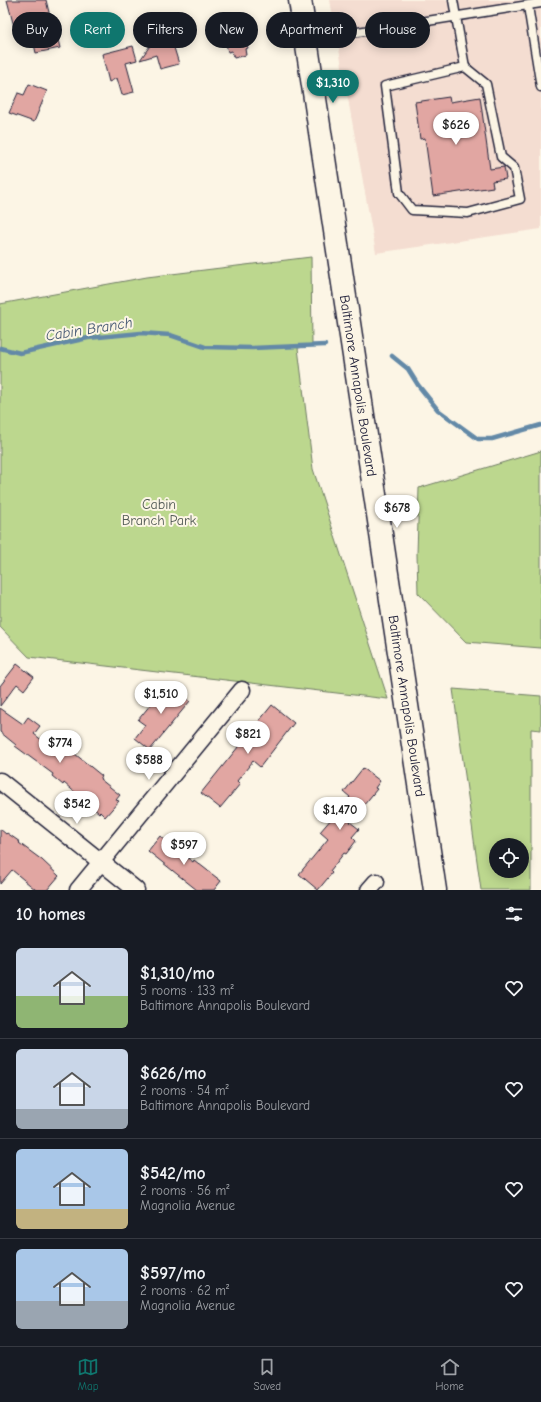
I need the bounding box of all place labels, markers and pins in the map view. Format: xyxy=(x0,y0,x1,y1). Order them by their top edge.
pin: $1,310 xyxy=(300,70,366,104)
pin: $626 xyxy=(432,112,480,146)
pin: $678 xyxy=(373,495,421,529)
pin: $1,510 xyxy=(128,681,194,715)
pin: $821 xyxy=(224,721,272,755)
pin: $774 xyxy=(36,730,84,764)
pin: $588 xyxy=(125,747,173,781)
pin: $542 xyxy=(53,791,101,825)
pin: $1,470 xyxy=(307,797,373,831)
pin: $597 xyxy=(160,832,208,866)

